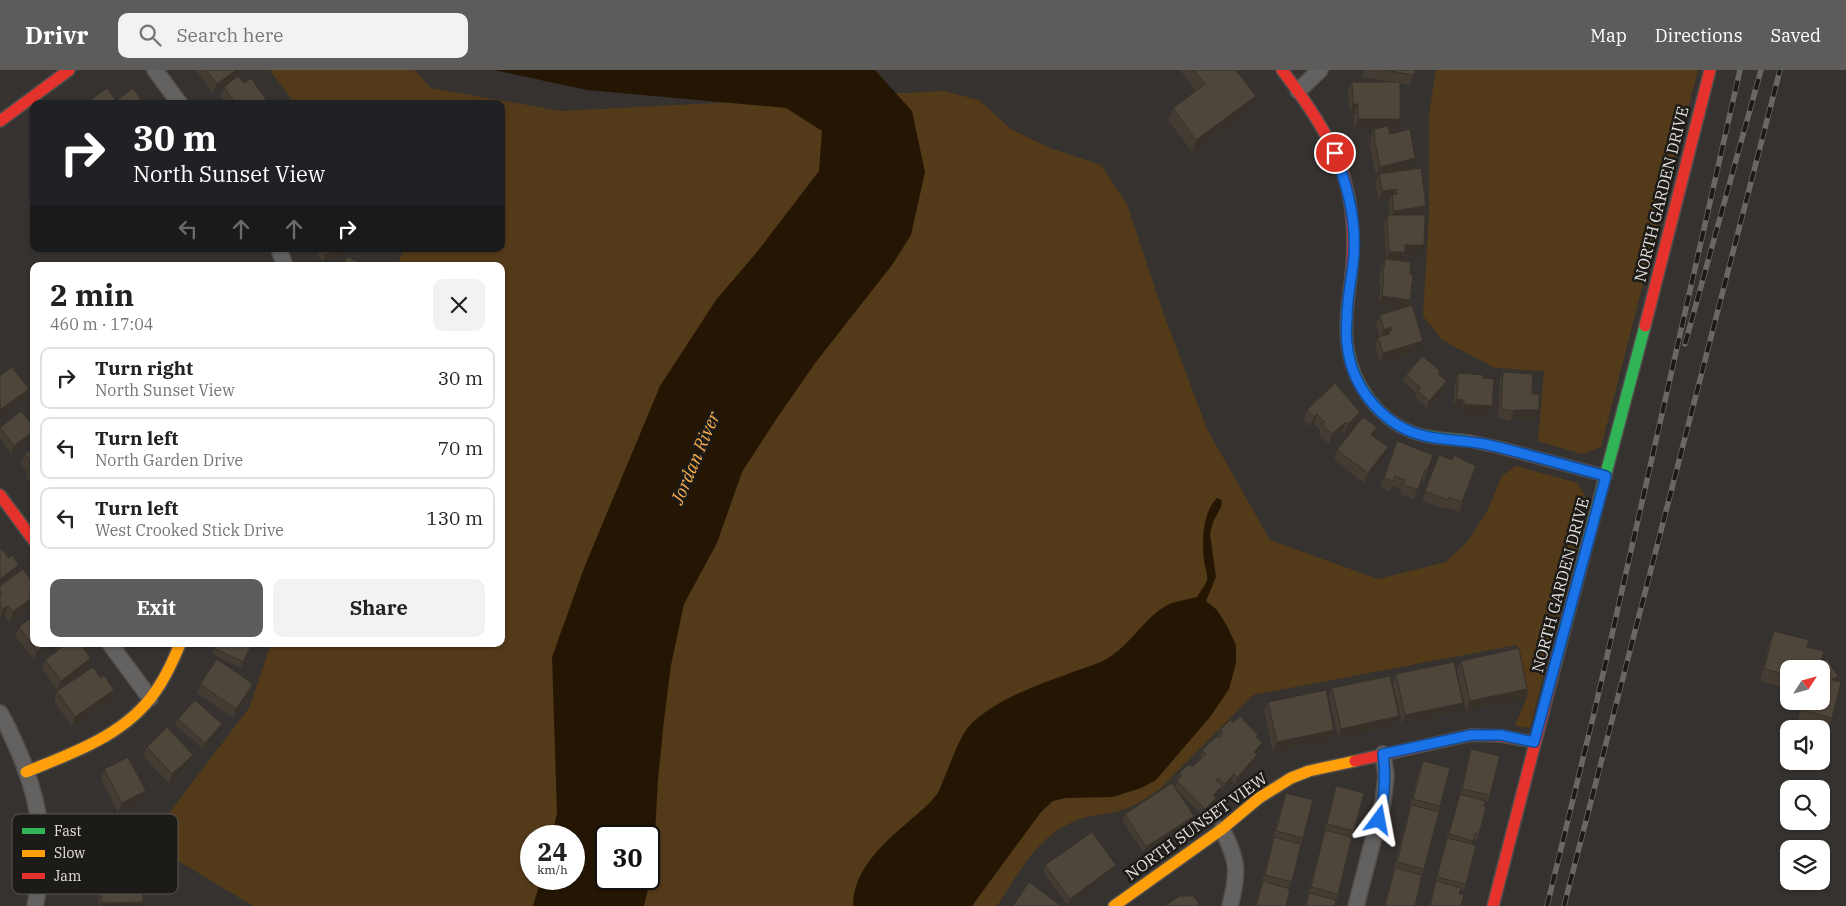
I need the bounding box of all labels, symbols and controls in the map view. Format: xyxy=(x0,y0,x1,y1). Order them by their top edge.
search box xyxy=(118,13,468,58)
text: Drivr xyxy=(25,19,88,51)
icon: search xyxy=(136,21,164,49)
text: Search here xyxy=(176,23,283,47)
text: Map xyxy=(1590,24,1627,47)
text: Directions xyxy=(1655,24,1743,47)
text: Saved xyxy=(1771,24,1821,47)
street label: NORTH GARDEN DRIVE xyxy=(1629,104,1693,284)
text: 30 m xyxy=(133,115,217,161)
icon: right xyxy=(50,120,115,185)
pin xyxy=(1314,132,1356,174)
icon: arrive xyxy=(1321,139,1349,167)
text: North Sunset View xyxy=(133,159,325,188)
icon: left xyxy=(174,215,202,243)
icon: ahead xyxy=(227,215,255,243)
icon: ahead xyxy=(280,215,308,243)
icon: right xyxy=(333,215,361,243)
text: 2 min xyxy=(50,275,134,314)
button: close xyxy=(433,279,485,331)
text: 460 m · 17:04 xyxy=(50,314,153,334)
text: Turn right xyxy=(95,356,193,380)
icon: right xyxy=(52,364,80,392)
text: 30 m xyxy=(438,366,483,390)
text: North Sunset View xyxy=(95,380,235,400)
water label: Jordan River xyxy=(665,407,725,509)
text: Turn left xyxy=(95,426,178,450)
icon: left xyxy=(52,434,80,462)
text: 70 m xyxy=(438,436,483,460)
text: North Garden Drive xyxy=(95,450,243,470)
street label: NORTH GARDEN DRIVE xyxy=(1527,495,1593,675)
text: Turn left xyxy=(95,496,178,520)
icon: left xyxy=(52,504,80,532)
text: 130 m xyxy=(426,506,483,530)
text: West Crooked Stick Drive xyxy=(95,520,284,540)
button: Exit xyxy=(50,579,263,637)
button: Share xyxy=(273,579,485,637)
north arrow xyxy=(1780,660,1830,710)
map controls xyxy=(1780,660,1830,890)
button: sound xyxy=(1780,720,1830,770)
street label: NORTH SUNSET VIEW xyxy=(1121,768,1271,884)
button: search xyxy=(1780,780,1830,830)
position arrow xyxy=(1352,793,1404,845)
legend xyxy=(12,814,178,894)
text: Fast xyxy=(54,822,82,840)
speed limit sign: 30 xyxy=(595,825,660,890)
text: 24 xyxy=(537,835,568,868)
button: layers xyxy=(1780,840,1830,890)
text: Slow xyxy=(54,844,85,862)
text: km/h xyxy=(537,862,568,877)
text: Jam xyxy=(54,867,81,885)

